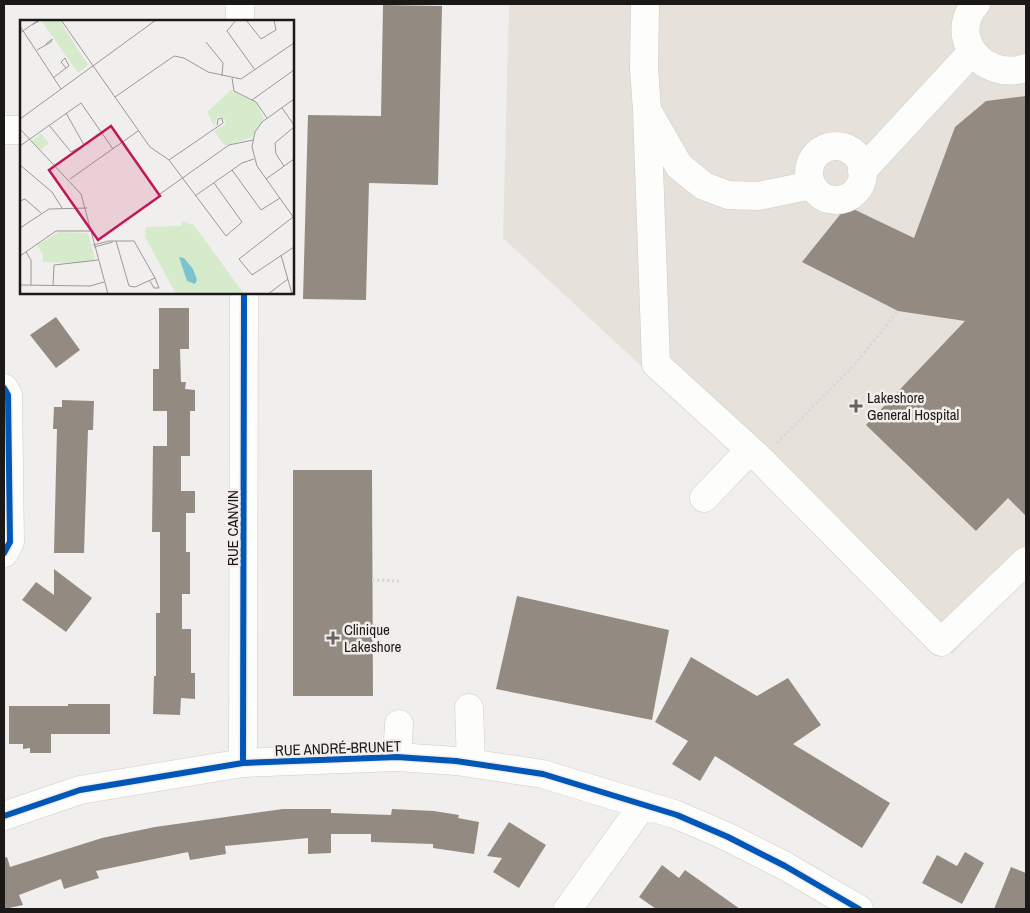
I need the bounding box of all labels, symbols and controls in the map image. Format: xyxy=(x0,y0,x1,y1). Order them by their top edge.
inset map xyxy=(20,20,294,294)
place label: Lakeshore General Hospital xyxy=(867,387,959,425)
marker: Lakeshore General Hospital xyxy=(849,399,863,413)
street label: RUE CANVIN xyxy=(222,490,243,566)
place label: Clinique Lakeshore xyxy=(344,619,402,657)
marker: Clinique Lakeshore xyxy=(326,631,340,645)
street label: RUE ANDRÉ-BRUNET xyxy=(274,735,402,761)

